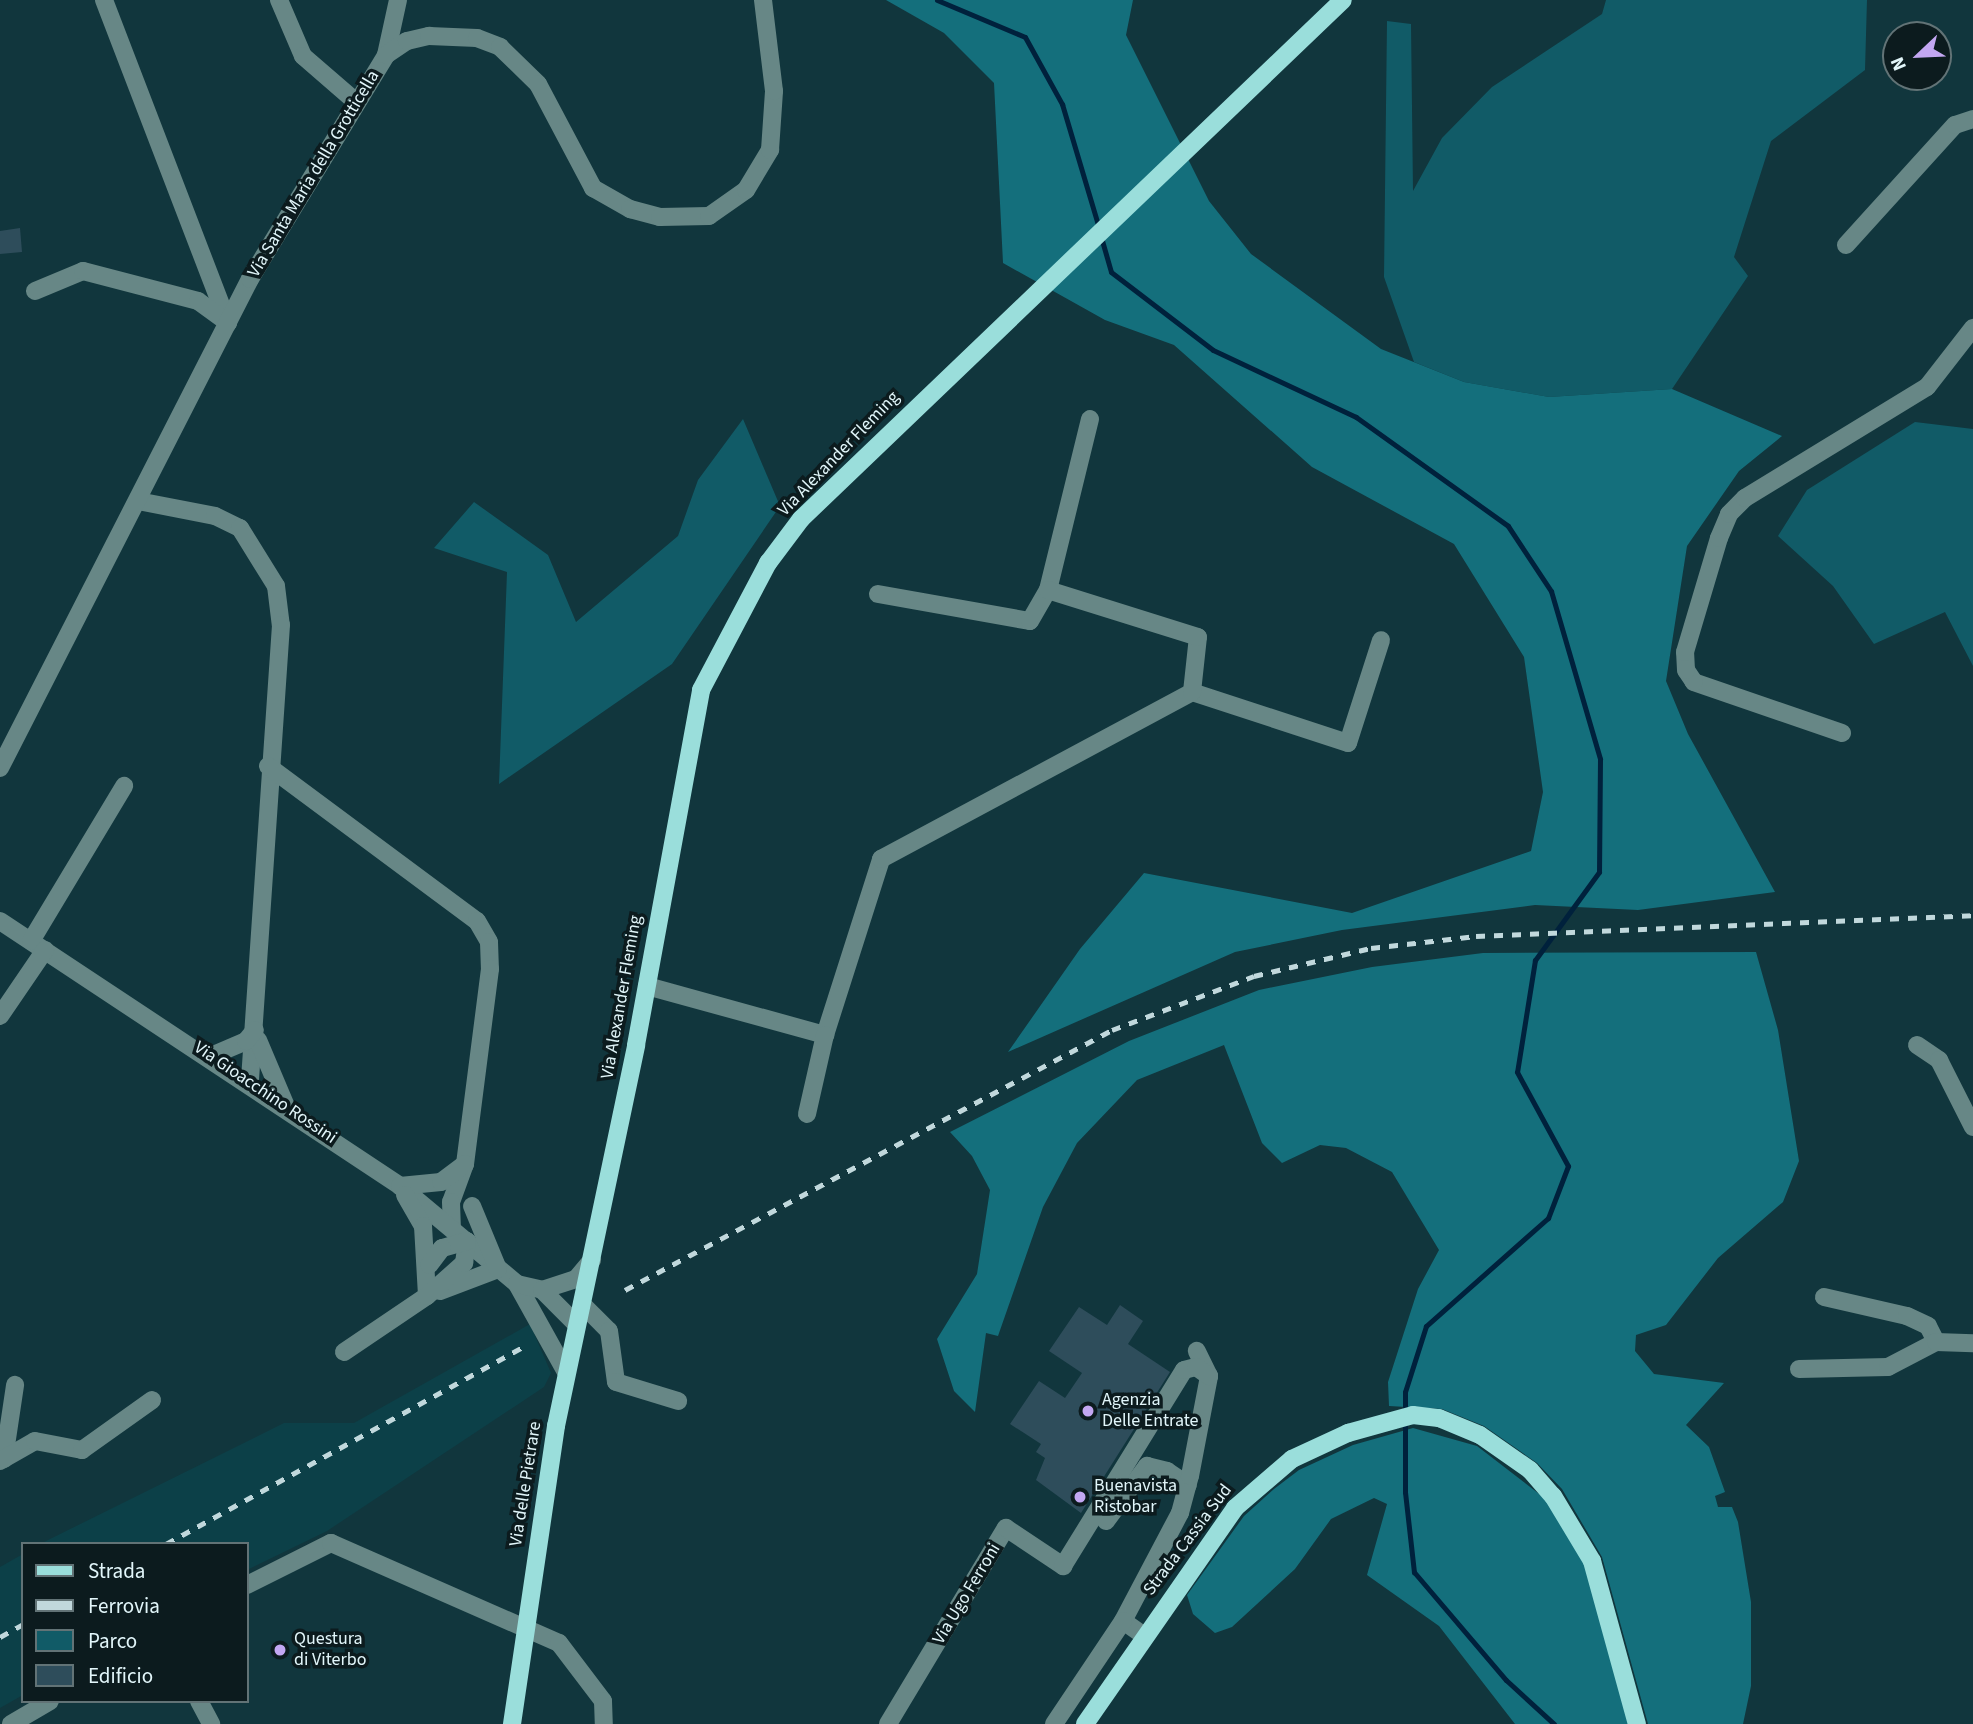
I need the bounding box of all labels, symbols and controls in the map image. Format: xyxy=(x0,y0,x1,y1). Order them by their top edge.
north arrow xyxy=(1882,21,1952,91)
text: N xyxy=(1884,53,1914,75)
street label: Via Santa Maria della Grotticella xyxy=(244,67,384,281)
street label: Via Alexander Fleming xyxy=(774,387,904,521)
street label: Via Alexander Fleming xyxy=(597,914,647,1080)
street label: Via Gioacchino Rossini xyxy=(190,1037,340,1149)
place label: Agenzia Delle Entrate xyxy=(1102,1390,1199,1432)
marker: Agenzia Delle Entrate xyxy=(1080,1403,1096,1419)
street label: Via delle Pietrare xyxy=(505,1420,547,1548)
place label: Buenavista Ristobar xyxy=(1094,1476,1177,1518)
street label: Strada Cassia Sud xyxy=(1139,1480,1237,1600)
marker: Buenavista Ristobar xyxy=(1072,1489,1088,1505)
street label: Via Ugo Ferroni xyxy=(928,1540,1006,1648)
legend xyxy=(21,1542,248,1703)
text: Strada xyxy=(88,1556,145,1586)
text: Ferrovia xyxy=(88,1591,160,1621)
text: Parco xyxy=(88,1626,137,1656)
place label: Questura di Viterbo xyxy=(294,1629,366,1672)
marker: Questura di Viterbo xyxy=(272,1642,288,1658)
text: Edificio xyxy=(88,1661,153,1691)

